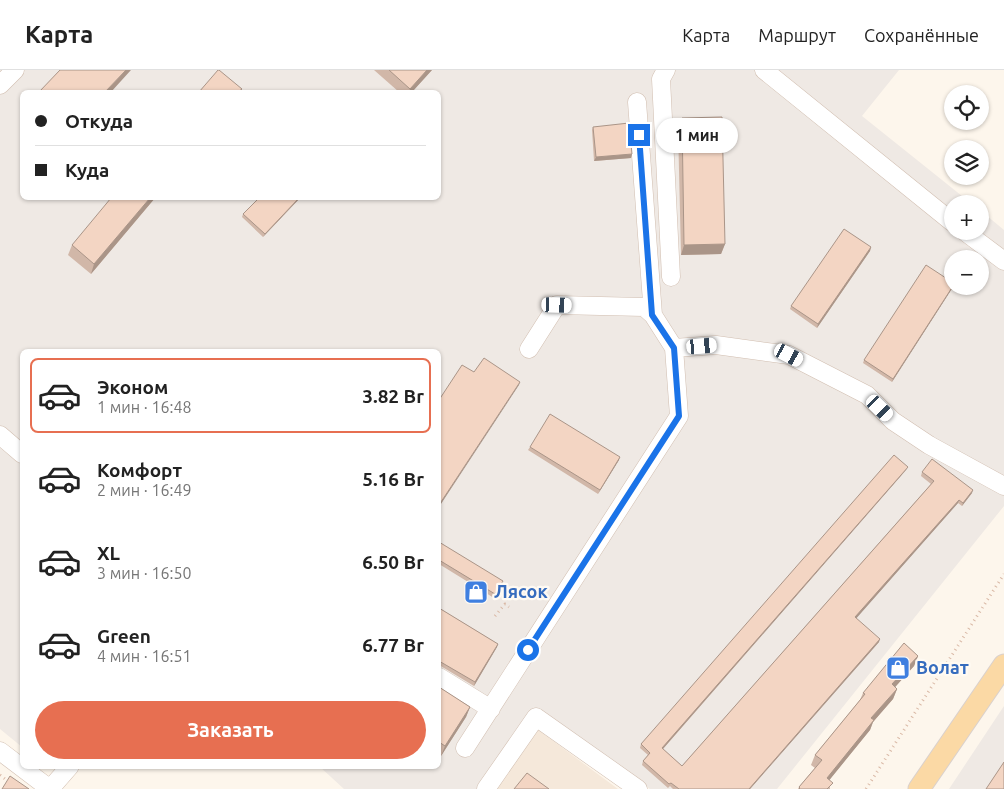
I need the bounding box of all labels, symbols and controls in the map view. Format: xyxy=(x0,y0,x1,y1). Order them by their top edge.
text: Карта xyxy=(25,21,93,48)
text: Карта xyxy=(682,25,730,45)
text: Маршрут xyxy=(758,25,836,45)
text: Сохранённые xyxy=(864,25,979,45)
map controls xyxy=(944,85,989,295)
button: locate xyxy=(944,85,989,130)
text: Откуда xyxy=(65,110,133,132)
callout: 1 мин xyxy=(656,118,739,152)
route end xyxy=(628,124,650,146)
text: 1 мин xyxy=(675,126,719,144)
button: layers xyxy=(944,140,989,185)
text: Куда xyxy=(65,159,109,181)
button: + xyxy=(944,195,989,240)
button: − xyxy=(944,250,989,295)
car xyxy=(541,297,572,313)
car xyxy=(686,337,717,355)
car xyxy=(772,341,805,369)
icon: car xyxy=(37,373,82,418)
text: Эконом xyxy=(97,376,168,398)
text: 3.82 Br xyxy=(362,385,424,407)
car xyxy=(863,392,896,424)
text: 1 мин · 16:48 xyxy=(97,398,191,416)
icon: car xyxy=(37,456,82,501)
text: Комфорт xyxy=(97,459,182,481)
text: 5.16 Br xyxy=(362,468,424,490)
text: 2 мин · 16:49 xyxy=(97,481,191,499)
icon: car xyxy=(37,539,82,584)
text: XL xyxy=(97,542,120,564)
text: 6.50 Br xyxy=(362,551,424,573)
text: 3 мин · 16:50 xyxy=(97,564,191,582)
shop icon: Лясок xyxy=(463,579,489,605)
place label: Лясок xyxy=(494,581,548,601)
icon: car xyxy=(37,622,82,667)
text: Green xyxy=(97,625,151,647)
text: 6.77 Br xyxy=(362,634,424,656)
route start xyxy=(517,639,539,661)
text: 4 мин · 16:51 xyxy=(97,647,191,665)
shop icon: Волат xyxy=(885,655,911,681)
place label: Волат xyxy=(916,657,969,677)
button: Заказать xyxy=(35,701,426,759)

